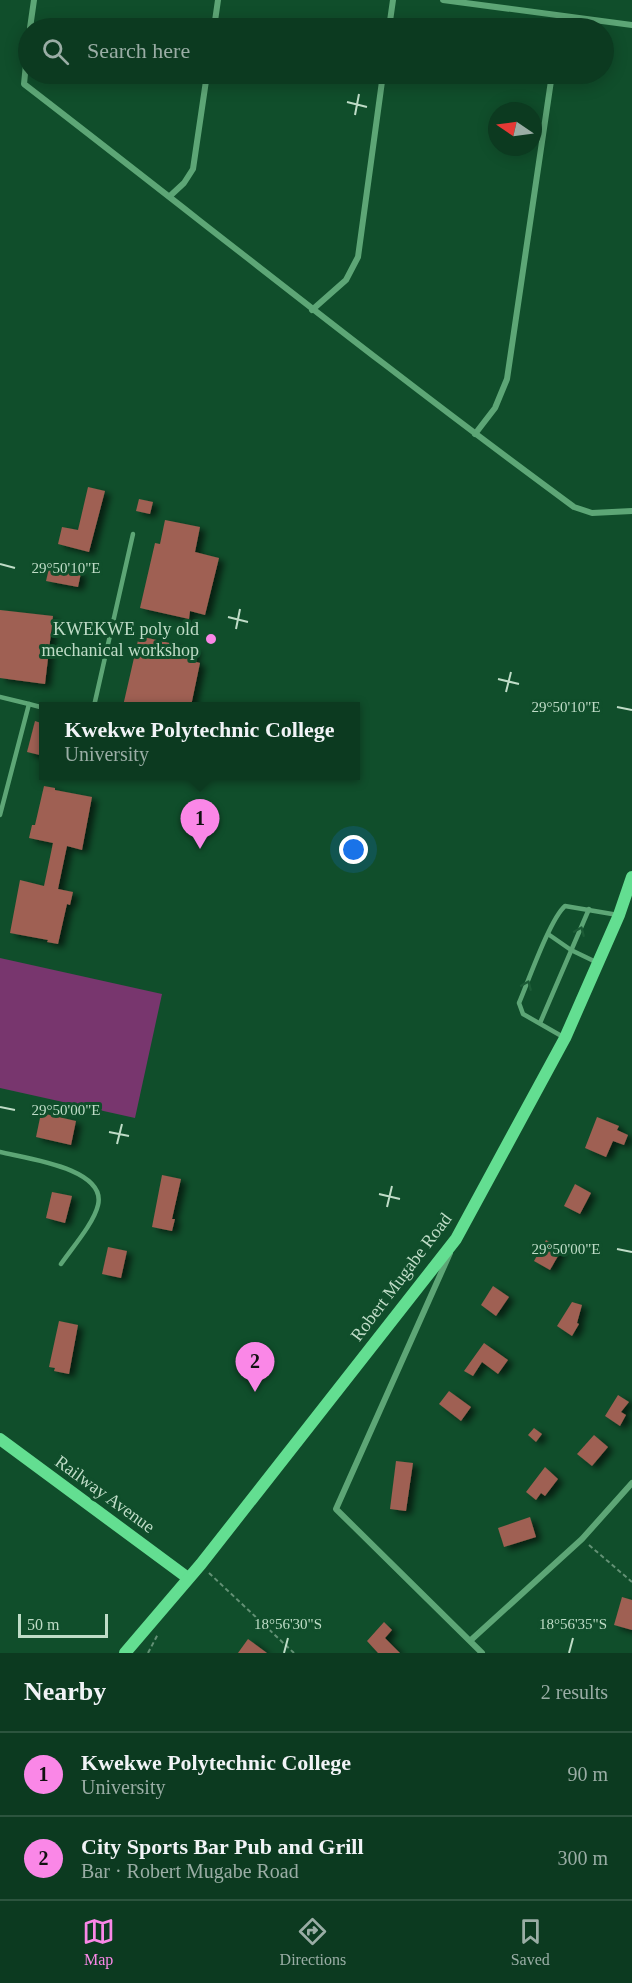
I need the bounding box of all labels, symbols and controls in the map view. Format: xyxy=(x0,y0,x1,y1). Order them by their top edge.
search box xyxy=(18,18,614,84)
icon: search xyxy=(39,35,72,68)
text: Search here xyxy=(87,38,190,63)
north arrow xyxy=(488,102,542,156)
text: 29°50'10"E xyxy=(32,560,101,576)
place label: KWEKWE poly old mechanical workshop xyxy=(42,619,199,660)
marker: KWEKWE poly old mechanical workshop xyxy=(204,632,218,646)
text: 29°50'10"E xyxy=(532,699,601,715)
popup xyxy=(39,702,360,780)
text: Kwekwe Polytechnic College xyxy=(64,717,335,742)
text: University xyxy=(64,743,149,765)
pin: 1 xyxy=(180,800,220,849)
your location xyxy=(339,835,368,864)
one-way arrow xyxy=(573,926,585,937)
one-way arrow xyxy=(520,980,532,991)
text: 29°50'00"E xyxy=(32,1102,101,1118)
street label: Robert Mugabe Road xyxy=(346,1209,456,1345)
text: 29°50'00"E xyxy=(532,1241,601,1257)
pin: 2 xyxy=(236,1342,274,1392)
street label: Railway Avenue xyxy=(51,1451,159,1537)
scale bar xyxy=(18,1611,108,1638)
text: 50 m xyxy=(27,1616,59,1633)
text: 18°56'30"S xyxy=(254,1616,322,1632)
text: 18°56'35"S xyxy=(539,1616,607,1632)
text: Nearby xyxy=(24,1677,106,1706)
text: 2 results xyxy=(541,1681,608,1703)
text: Kwekwe Polytechnic College xyxy=(81,1750,351,1775)
text: 1 xyxy=(39,1763,49,1785)
text: 90 m xyxy=(567,1763,608,1785)
text: University xyxy=(81,1776,165,1798)
text: City Sports Bar Pub and Grill xyxy=(81,1834,364,1859)
text: 2 xyxy=(39,1847,49,1869)
text: 300 m xyxy=(557,1847,608,1869)
text: Bar · Robert Mugabe Road xyxy=(81,1860,299,1882)
tab: Map xyxy=(82,1915,115,1969)
tab: Directions xyxy=(280,1915,346,1969)
tab: Saved xyxy=(511,1915,550,1969)

